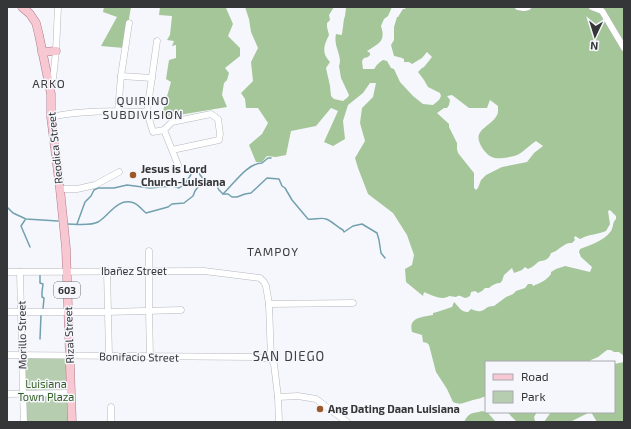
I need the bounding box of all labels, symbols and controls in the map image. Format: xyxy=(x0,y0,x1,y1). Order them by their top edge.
north arrow xyxy=(575,16,615,56)
text: N xyxy=(590,40,599,53)
district label: ARKO xyxy=(32,76,66,90)
district label: QUIRINO SUBDIVISION xyxy=(102,93,184,121)
street label: Reodica Street xyxy=(44,111,65,185)
place label: Jesus is Lord Church-Luisiana xyxy=(141,162,225,188)
marker: Jesus is Lord Church-Luisiana xyxy=(128,170,138,180)
district label: TAMPOY xyxy=(247,244,299,258)
street label: Ibañez Street xyxy=(101,264,167,277)
road number: 603 xyxy=(54,282,80,298)
street label: Morillo Street xyxy=(14,300,29,370)
street label: Rizal Street xyxy=(61,306,76,364)
district label: SAN DIEGO xyxy=(253,348,325,364)
street label: Bonifacio Street xyxy=(99,349,179,364)
legend xyxy=(485,361,615,413)
text: Road xyxy=(521,369,549,383)
park label: Luisiana Town Plaza xyxy=(18,377,74,403)
text: Park xyxy=(521,389,546,403)
place label: Ang Dating Daan Luisiana xyxy=(328,402,460,415)
marker: Ang Dating Daan Luisiana xyxy=(315,404,325,414)

